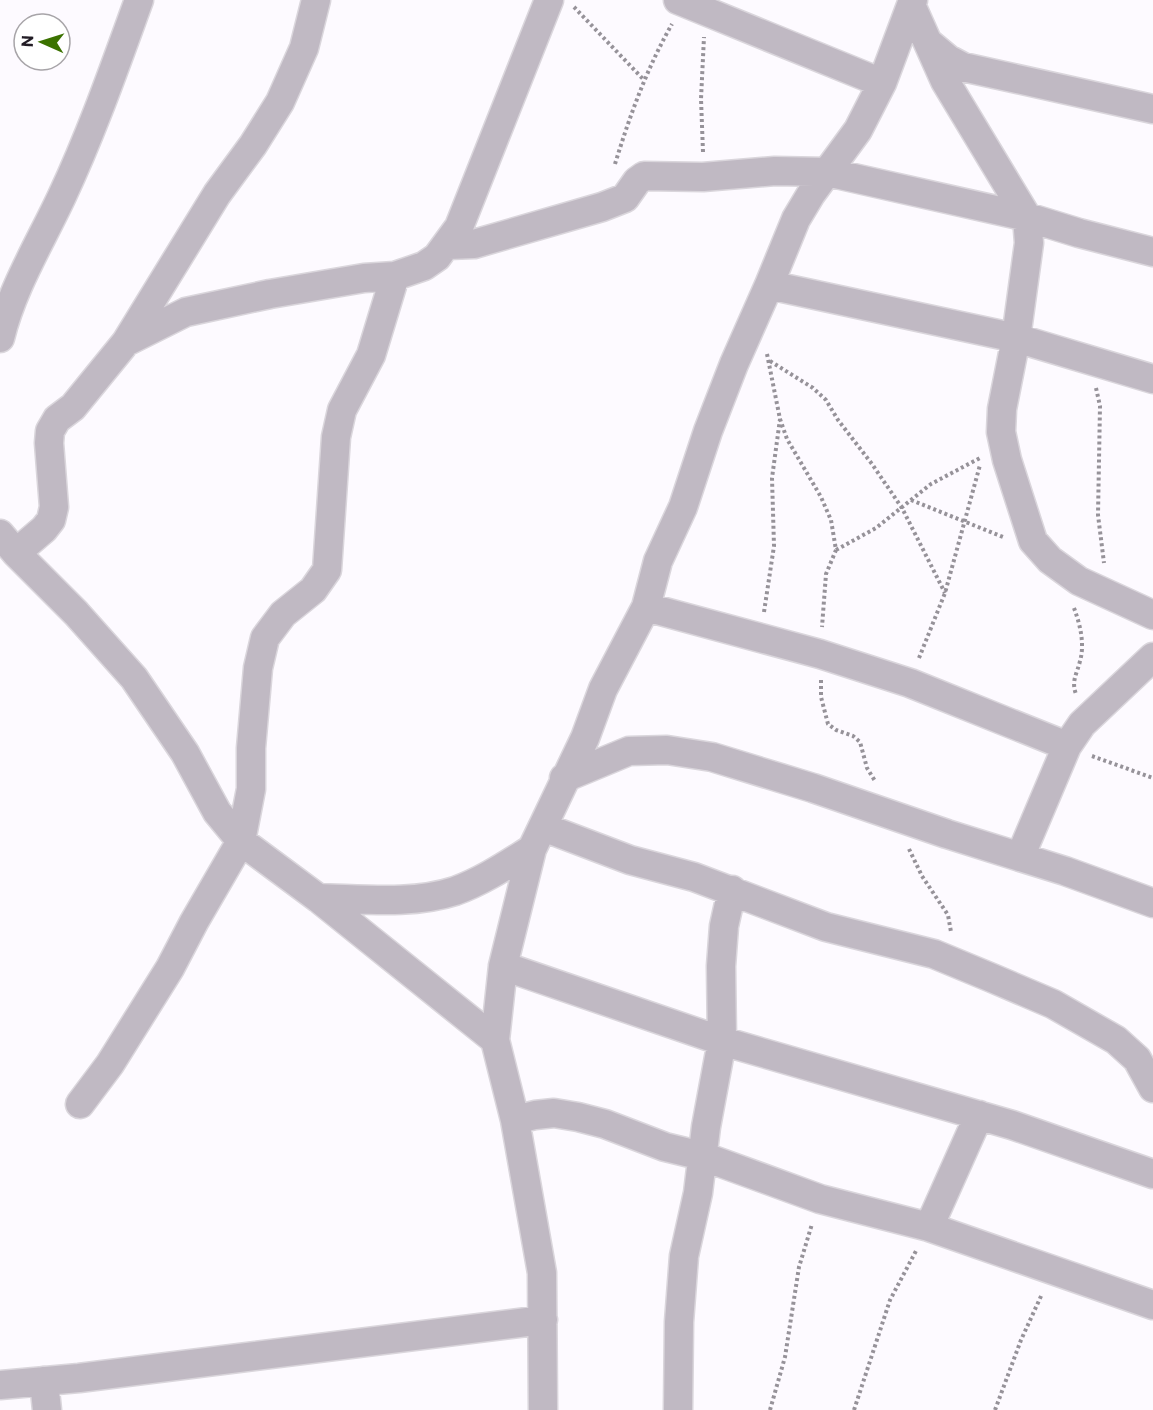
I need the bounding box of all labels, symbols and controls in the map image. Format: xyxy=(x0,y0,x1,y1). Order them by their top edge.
north arrow xyxy=(12,12,72,72)
text: N xyxy=(17,35,36,48)

